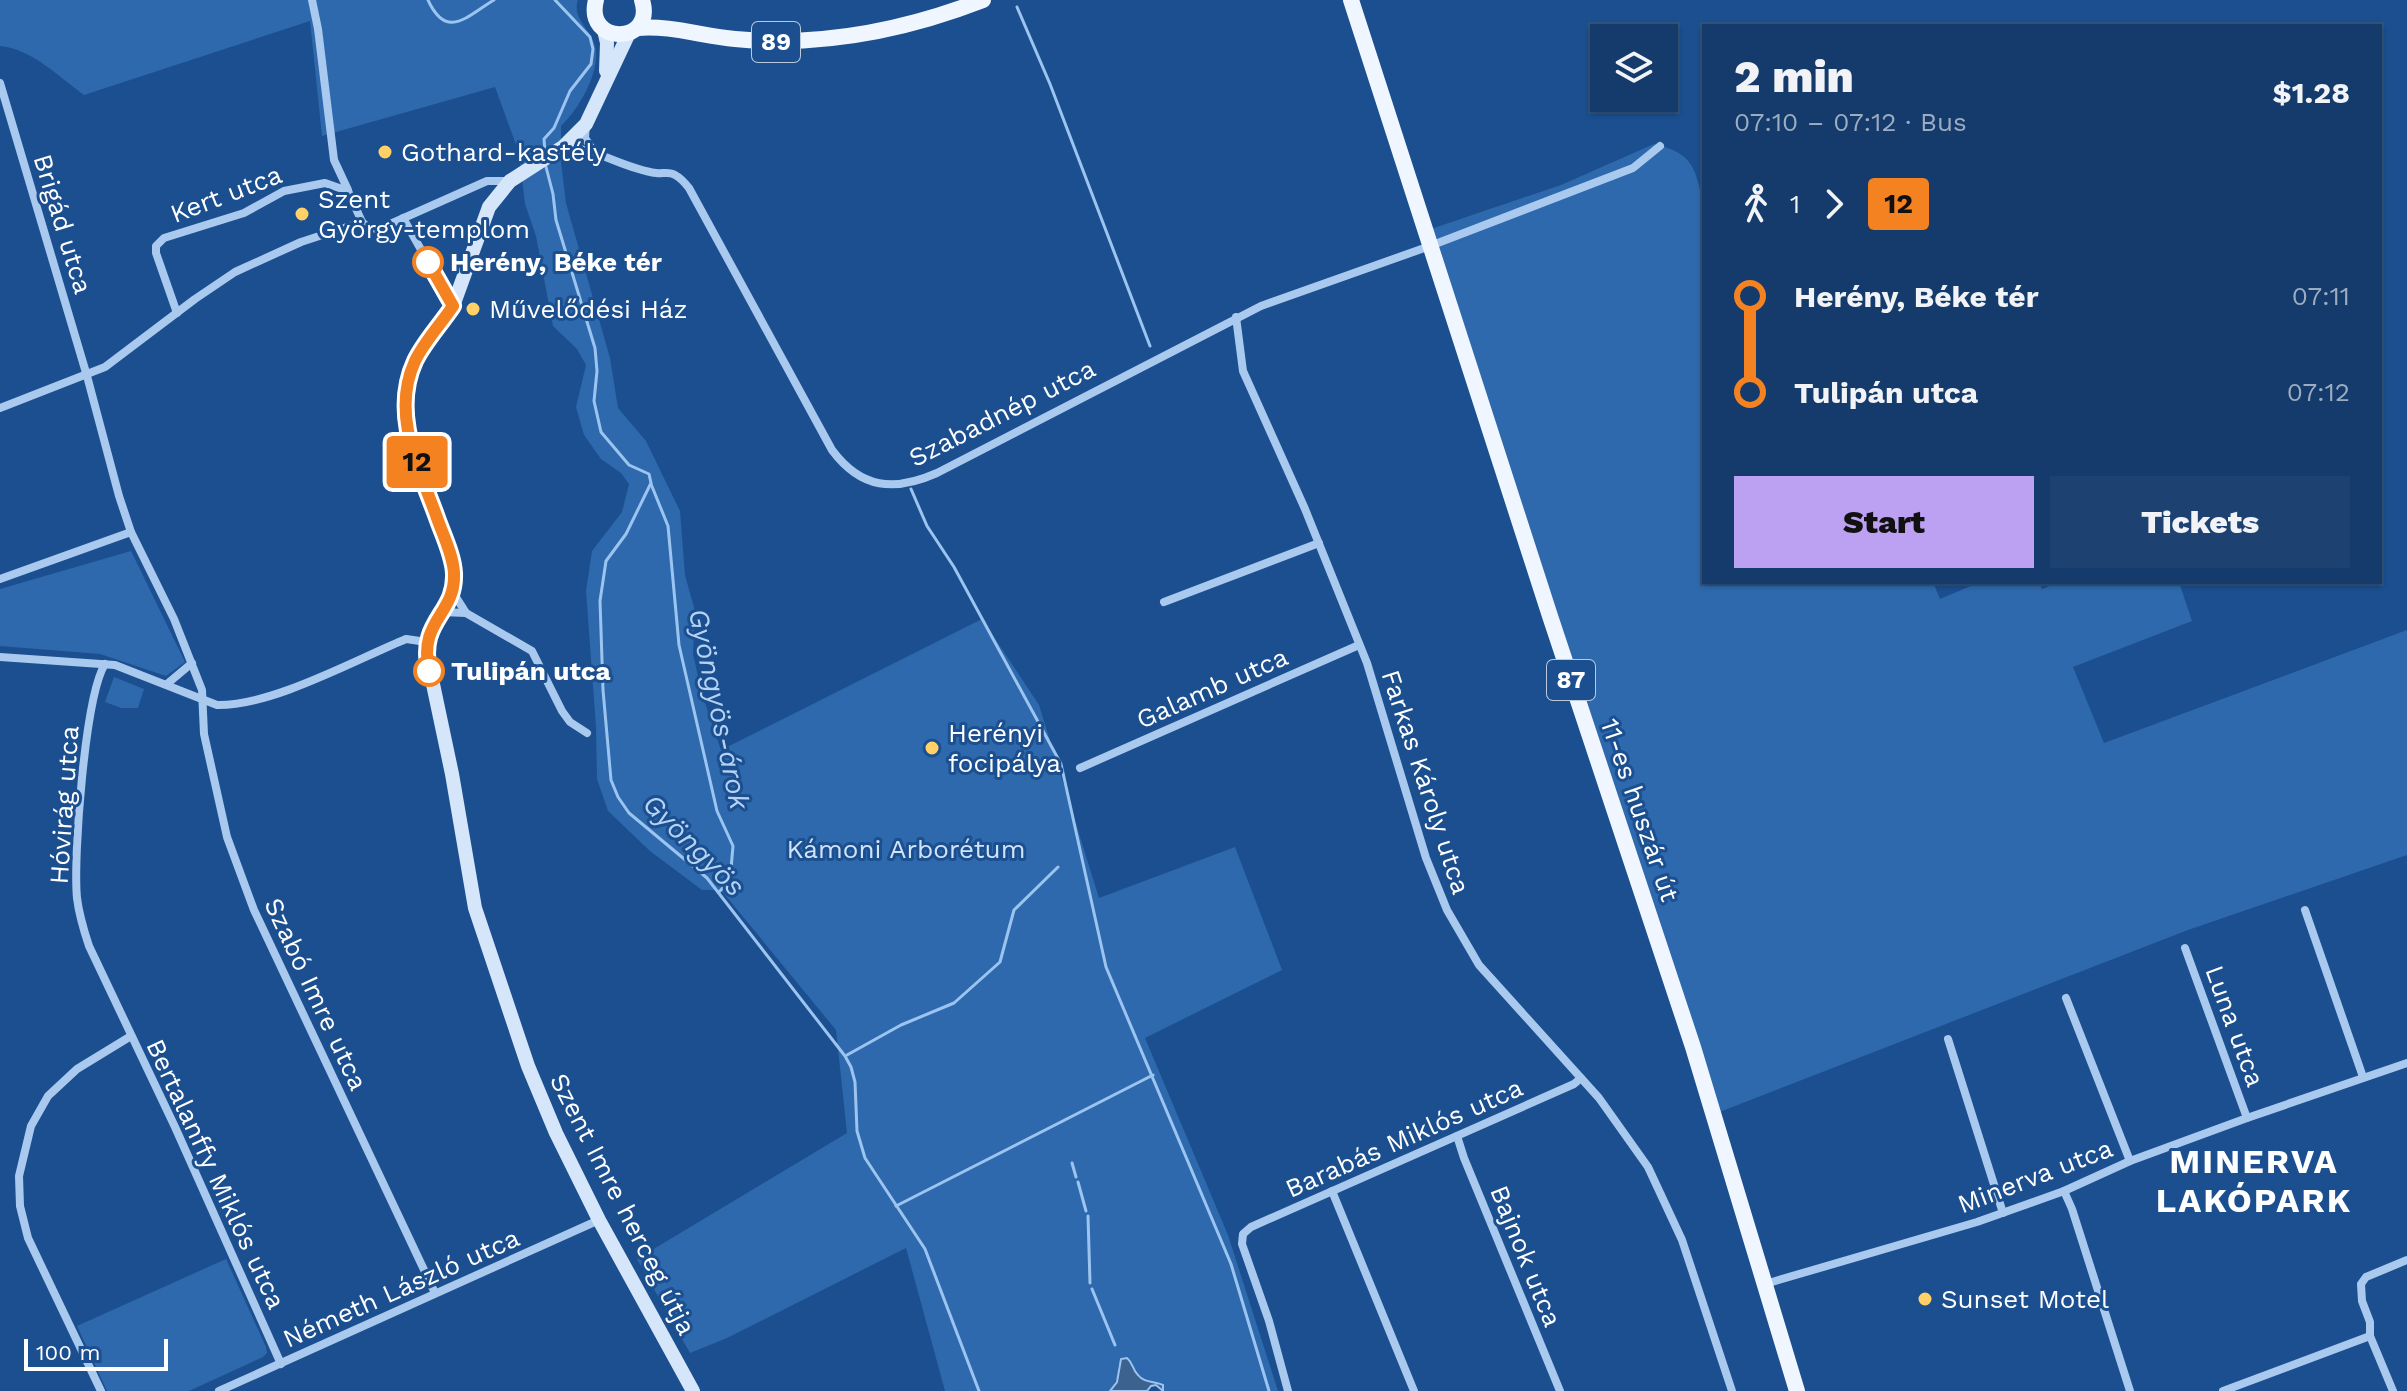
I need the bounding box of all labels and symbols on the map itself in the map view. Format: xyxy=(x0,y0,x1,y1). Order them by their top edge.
road number: 89 xyxy=(752,22,800,62)
place label: Gothard-kastély xyxy=(401,137,607,167)
marker: Gothard-kastély xyxy=(376,143,394,161)
street label: Brigád utca xyxy=(28,151,99,298)
street label: Kert utca xyxy=(166,159,286,229)
place label: Szent György-templom xyxy=(318,184,530,244)
marker: Szent György-templom xyxy=(293,205,311,223)
marker: Herény, Béke tér xyxy=(413,247,443,277)
place label: Herény, Béke tér xyxy=(450,247,663,277)
place label: Művelődési Ház xyxy=(489,294,687,324)
marker: Művelődési Ház xyxy=(464,300,482,318)
street label: Szabadnép utca xyxy=(904,353,1100,473)
line badge: 12 xyxy=(381,436,453,488)
water label: Gyöngyös-árok xyxy=(682,606,757,813)
street label: Galamb utca xyxy=(1132,641,1293,735)
marker: Tulipán utca xyxy=(414,656,444,686)
place label: Tulipán utca xyxy=(451,656,611,686)
road number: 87 xyxy=(1547,660,1595,700)
street label: Farkas Károly utca xyxy=(1376,666,1477,898)
street label: 11-es huszár út xyxy=(1595,715,1685,905)
place label: Herényi focipálya xyxy=(948,718,1061,778)
street label: Hóvirág utca xyxy=(43,724,85,885)
marker: Herényi focipálya xyxy=(923,739,941,757)
water label: Gyöngyös xyxy=(636,787,752,903)
park label: Kámoni Arborétum xyxy=(787,834,1025,864)
street label: Szabó Imre utca xyxy=(258,893,374,1095)
street label: Luna utca xyxy=(2199,961,2271,1091)
street label: Bertalanffy Miklós utca xyxy=(140,1034,292,1314)
street label: Szent Imre herceg útja xyxy=(544,1068,702,1340)
street label: Barabás Miklós utca xyxy=(1281,1072,1527,1204)
street label: Minerva utca xyxy=(1953,1133,2117,1219)
district label: MINERVA LAKÓPARK xyxy=(2156,1141,2352,1220)
street label: Bajnok utca xyxy=(1484,1181,1568,1331)
street label: Németh László utca xyxy=(278,1222,524,1354)
place label: Sunset Motel xyxy=(1941,1284,2109,1314)
marker: Sunset Motel xyxy=(1916,1290,1934,1308)
scale bar xyxy=(24,1335,168,1371)

